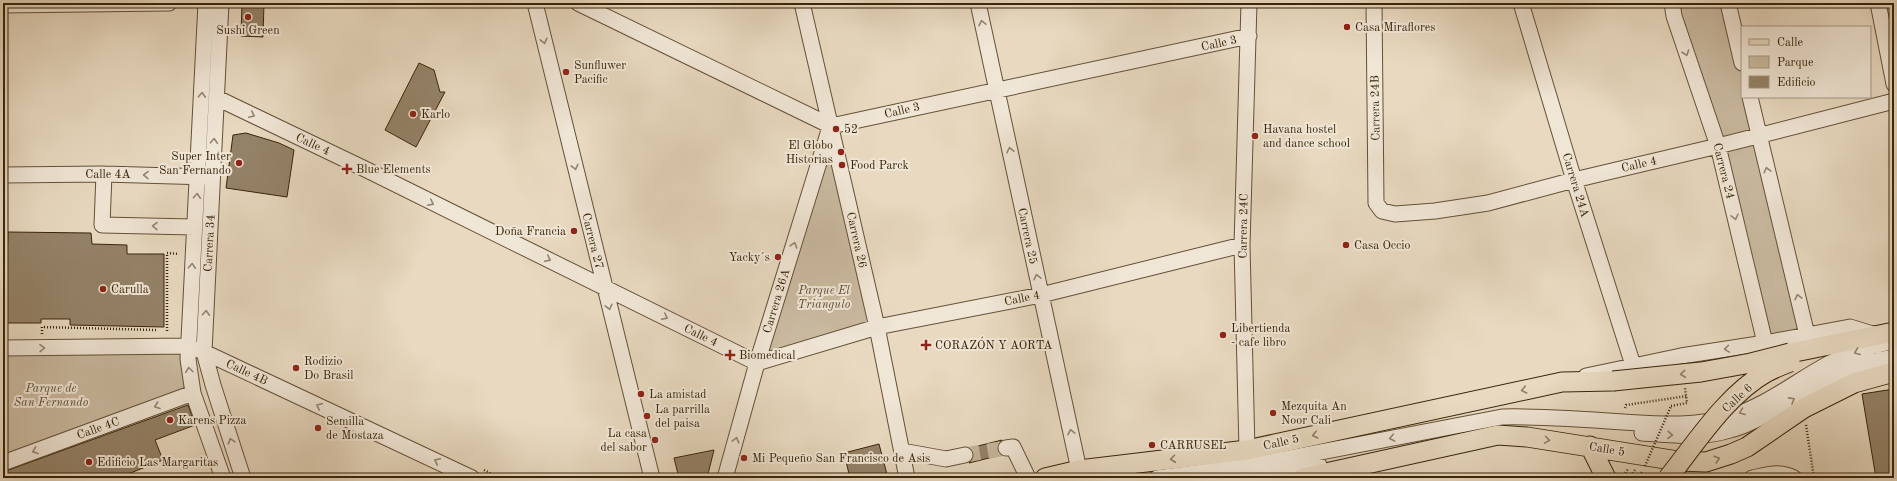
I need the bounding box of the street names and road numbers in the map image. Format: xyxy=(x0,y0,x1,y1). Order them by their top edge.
street label: Calle 3 xyxy=(1200,34,1238,54)
street label: Carrera 24B xyxy=(1369,75,1383,141)
street label: Calle 3 xyxy=(883,101,921,121)
street label: Calle 4 xyxy=(294,132,332,158)
street label: Carrera 24 xyxy=(1710,142,1736,201)
street label: Carrera 24A xyxy=(1560,152,1591,219)
street label: Calle 4 xyxy=(1620,155,1658,175)
street label: Calle 4A xyxy=(85,169,131,181)
street label: Carrera 24C xyxy=(1237,193,1251,259)
street label: Carrera 25 xyxy=(1015,207,1040,266)
street label: Carrera 26 xyxy=(844,211,868,270)
street label: Carrera 27 xyxy=(579,212,605,271)
street label: Carrera 34 xyxy=(203,214,217,272)
street label: Carrera 26A xyxy=(761,268,792,335)
street label: Calle 4 xyxy=(1003,290,1041,308)
street label: Calle 4 xyxy=(682,323,720,349)
street label: Calle 4B xyxy=(224,358,269,388)
street label: Calle 6 xyxy=(1720,382,1755,415)
street label: Calle 4C xyxy=(75,416,121,442)
street label: Calle 5 xyxy=(1262,432,1300,453)
street label: Calle 5 xyxy=(1588,440,1626,459)

